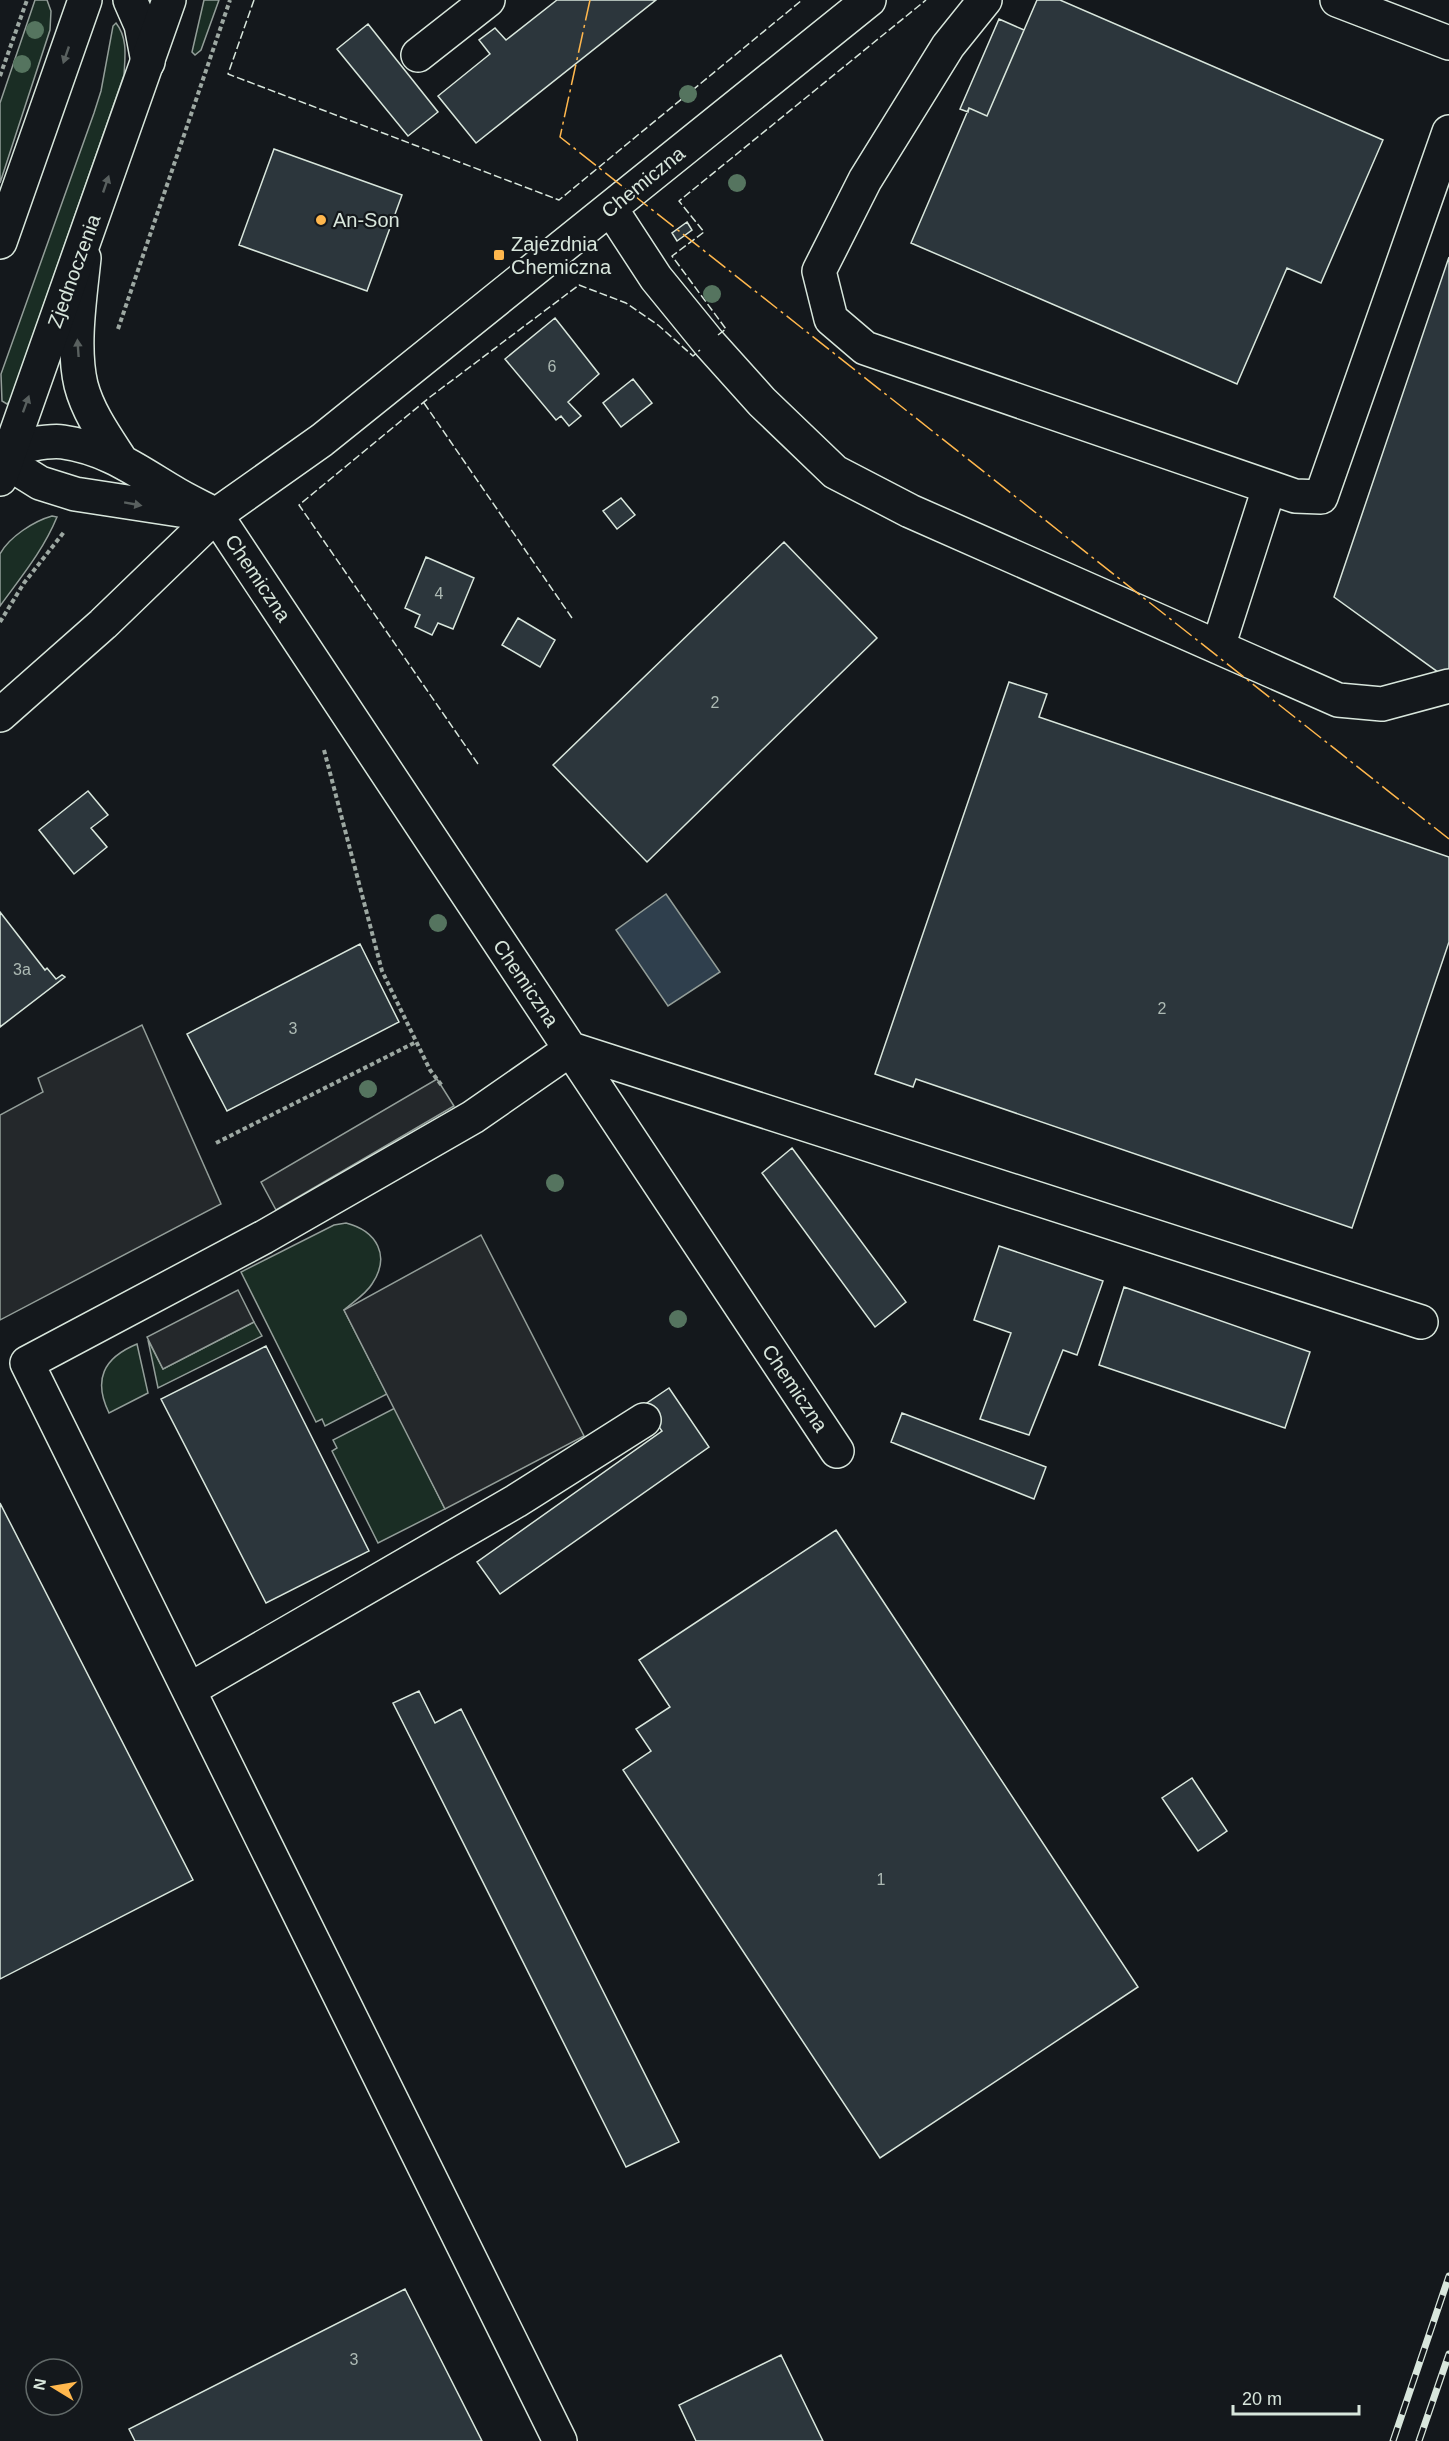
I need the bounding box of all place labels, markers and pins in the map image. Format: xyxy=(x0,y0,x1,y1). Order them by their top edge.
place label: An-Son xyxy=(333,209,400,231)
marker: An-Son xyxy=(314,213,328,227)
place label: Zajezdnia Chemiczna xyxy=(511,233,612,278)
marker: Zajezdnia Chemiczna xyxy=(492,248,506,262)

